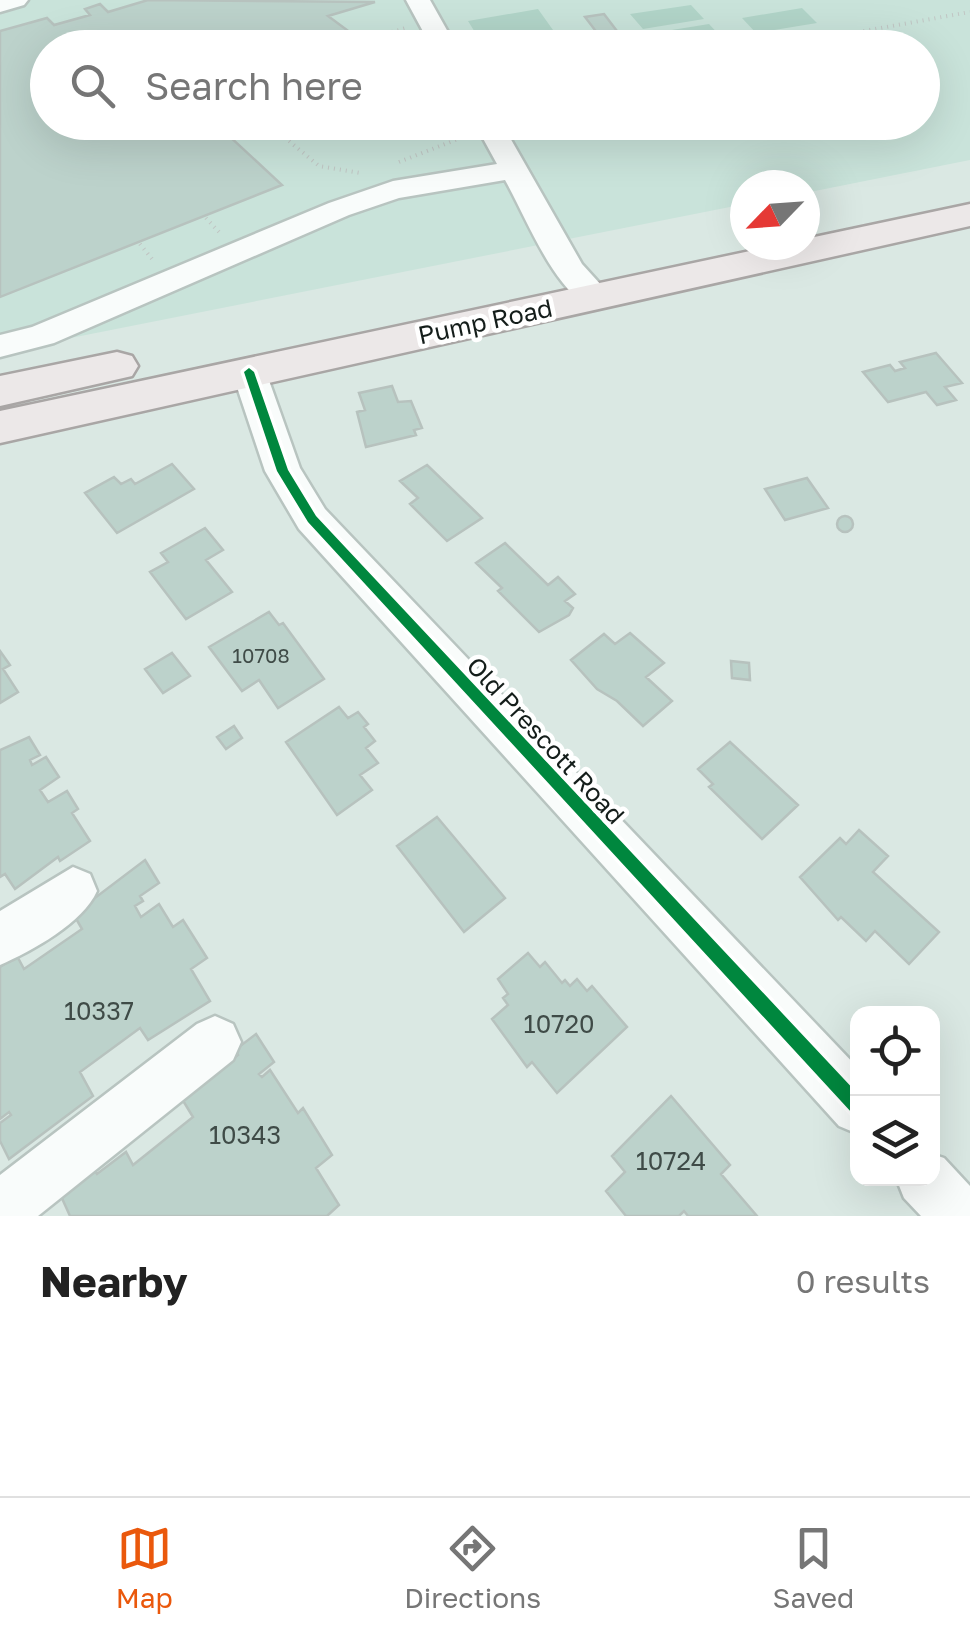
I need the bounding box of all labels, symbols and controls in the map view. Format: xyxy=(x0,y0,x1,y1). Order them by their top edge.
search box xyxy=(30,30,940,140)
icon: search xyxy=(65,58,120,113)
text: Search here xyxy=(145,63,363,108)
north arrow xyxy=(730,170,820,260)
street label: Pump Road xyxy=(415,292,555,350)
house number: 10708 xyxy=(232,643,290,667)
street label: Old Prescott Road xyxy=(461,650,631,830)
house number: 10337 xyxy=(64,995,134,1026)
map controls xyxy=(850,1006,940,1186)
button: locate xyxy=(850,1006,940,1096)
house number: 10720 xyxy=(524,1008,594,1039)
button: layers xyxy=(850,1096,940,1186)
house number: 10343 xyxy=(209,1119,281,1150)
house number: 10724 xyxy=(636,1145,706,1176)
text: Nearby xyxy=(40,1256,188,1306)
text: 0 results xyxy=(796,1262,930,1300)
tab: Map xyxy=(116,1521,173,1614)
tab: Directions xyxy=(404,1521,541,1614)
tab: Saved xyxy=(772,1521,854,1614)

